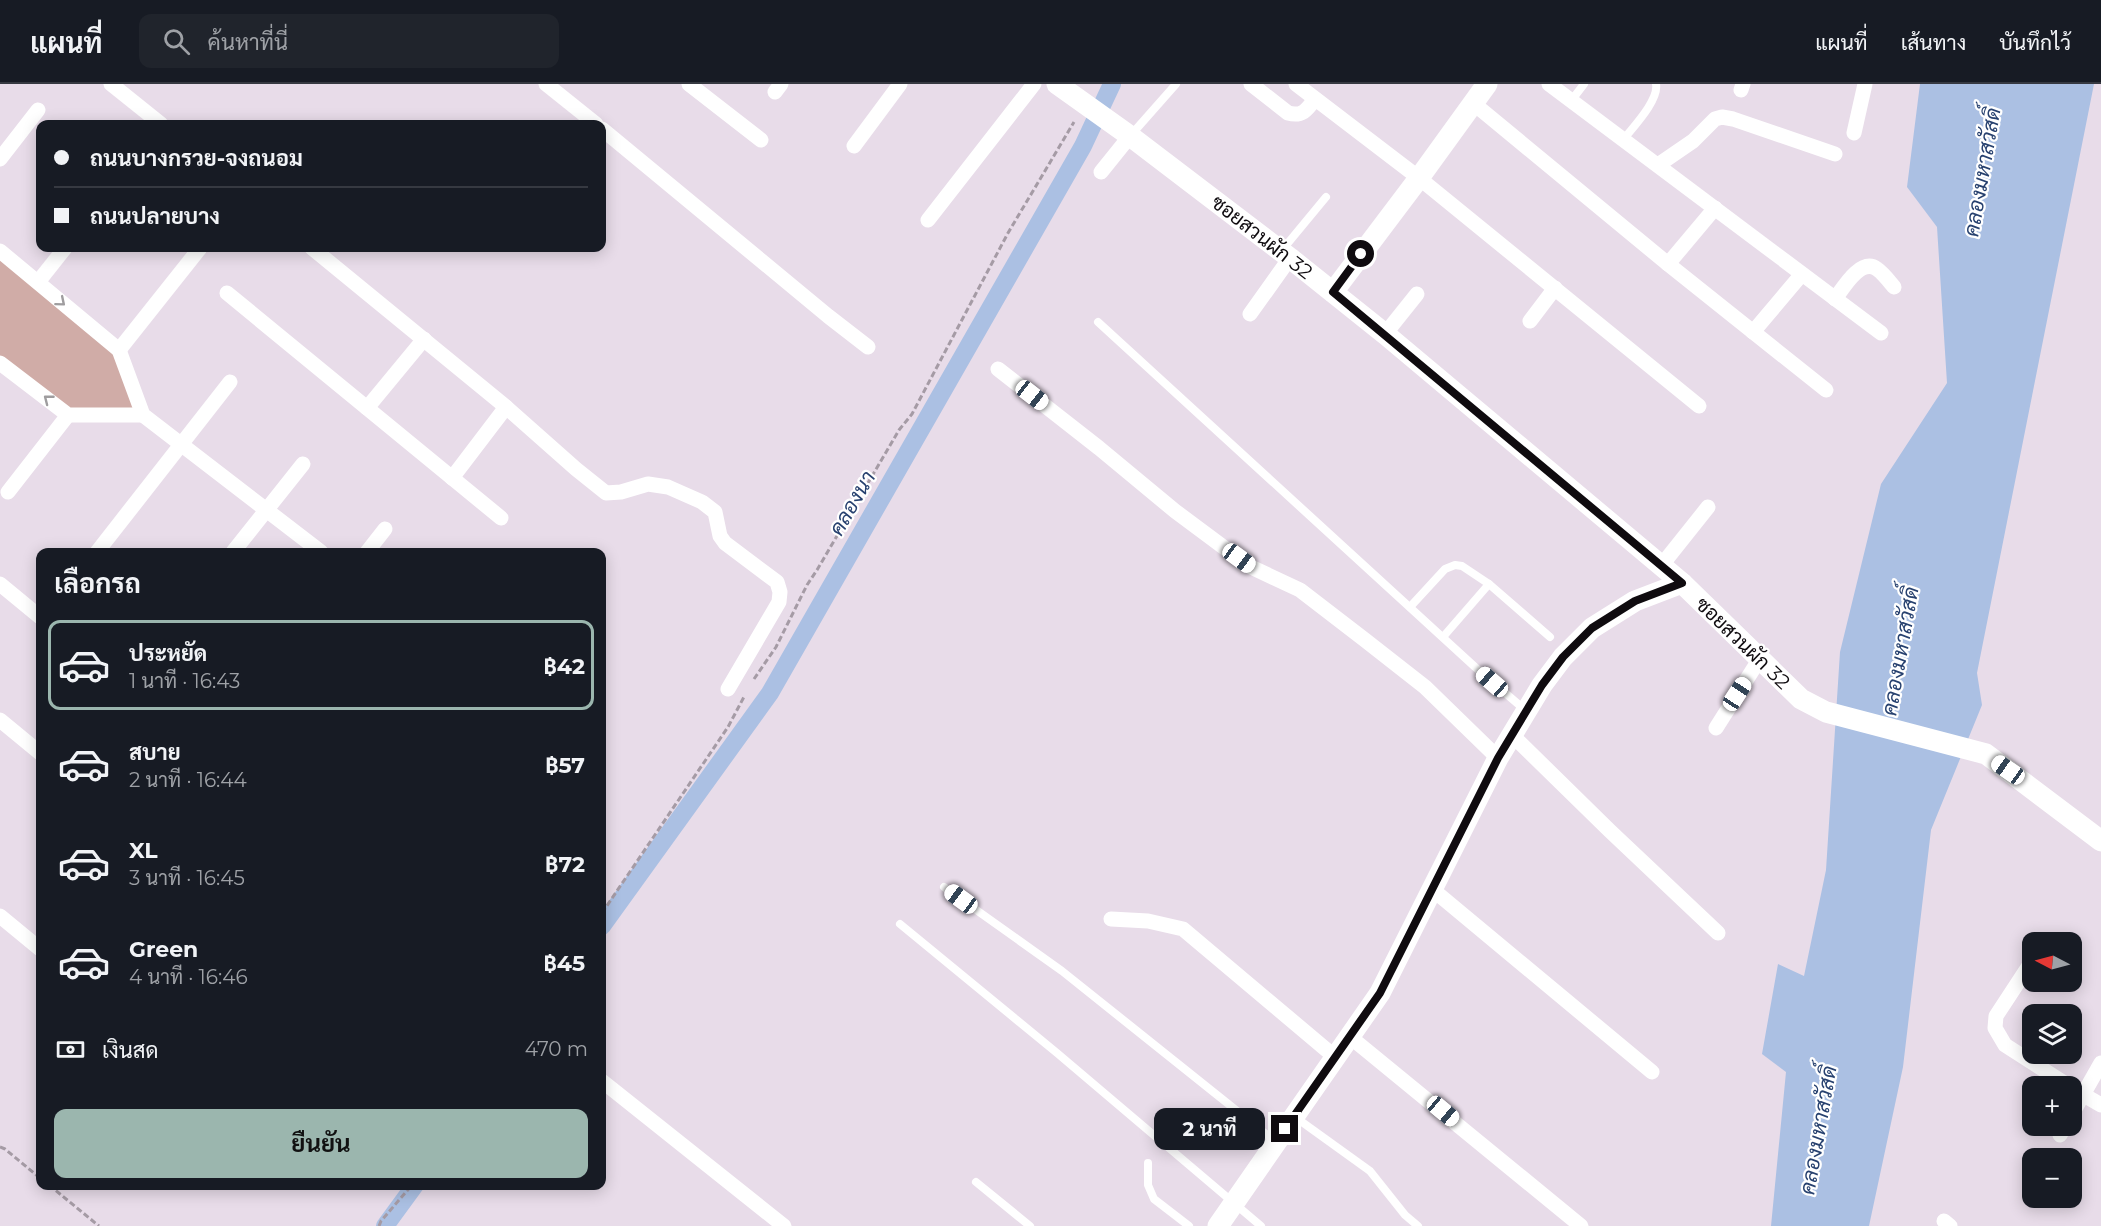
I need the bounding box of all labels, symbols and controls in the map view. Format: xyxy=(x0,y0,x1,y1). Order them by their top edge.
search box xyxy=(139,14,559,68)
icon: search xyxy=(160,25,193,58)
text: แผนที่ xyxy=(30,26,103,60)
text: ค้นหาที่นี่ xyxy=(208,29,288,56)
text: แผนที่ xyxy=(1815,30,1868,55)
text: เส้นทาง xyxy=(1901,30,1966,55)
text: บันทึกไว้ xyxy=(1999,30,2071,55)
water label: คลองมหาสวัสดิ์ xyxy=(1951,101,2006,239)
text: ถนนบางกรวย-จงถนอม xyxy=(90,145,303,172)
street label: ซอยสวนผัก 32 xyxy=(1207,190,1317,284)
text: ถนนปลายบาง xyxy=(90,203,220,230)
route start xyxy=(1347,240,1374,267)
one-way arrow xyxy=(54,294,65,305)
car xyxy=(1012,377,1052,413)
one-way arrow xyxy=(44,396,55,407)
water label: คลองนา xyxy=(824,466,880,540)
car xyxy=(1219,540,1259,576)
text: เลือกรถ xyxy=(54,567,141,600)
water label: คลองมหาสวัสดิ์ xyxy=(1869,580,1924,718)
street label: ซอยสวนผัก 32 xyxy=(1691,592,1795,694)
icon: car xyxy=(57,638,111,692)
text: ประหยัด xyxy=(129,640,207,667)
text: ฿42 xyxy=(544,653,585,680)
car xyxy=(1473,663,1511,701)
text: 1 นาที · 16:43 xyxy=(129,669,240,693)
car xyxy=(1720,674,1754,714)
icon: car xyxy=(57,737,111,791)
text: สบาย xyxy=(129,739,181,766)
text: ฿57 xyxy=(545,752,585,779)
car xyxy=(1988,752,2028,788)
text: 2 นาที · 16:44 xyxy=(129,768,247,792)
icon: car xyxy=(57,836,111,890)
text: XL xyxy=(129,837,158,864)
text: ฿72 xyxy=(545,851,585,878)
text: 3 นาที · 16:45 xyxy=(129,866,245,890)
car xyxy=(941,881,981,917)
north arrow xyxy=(2022,932,2082,992)
map controls xyxy=(2022,932,2082,1208)
icon: car xyxy=(57,935,111,989)
text: Green xyxy=(129,936,198,963)
text: ฿45 xyxy=(543,950,585,977)
text: 4 นาที · 16:46 xyxy=(129,965,248,989)
button: layers xyxy=(2022,1004,2082,1064)
icon: cash xyxy=(54,1033,87,1066)
text: เงินสด xyxy=(102,1037,159,1064)
text: 470 m xyxy=(525,1037,588,1061)
water label: คลองมหาสวัสดิ์ xyxy=(1787,1059,1842,1197)
button: + xyxy=(2022,1076,2082,1136)
car xyxy=(1423,1093,1463,1129)
callout: 2 นาที xyxy=(1153,1108,1264,1150)
button: ยืนยัน xyxy=(54,1109,588,1178)
route end xyxy=(1271,1115,1298,1142)
text: 2 นาที xyxy=(1182,1117,1237,1141)
button: − xyxy=(2022,1148,2082,1208)

